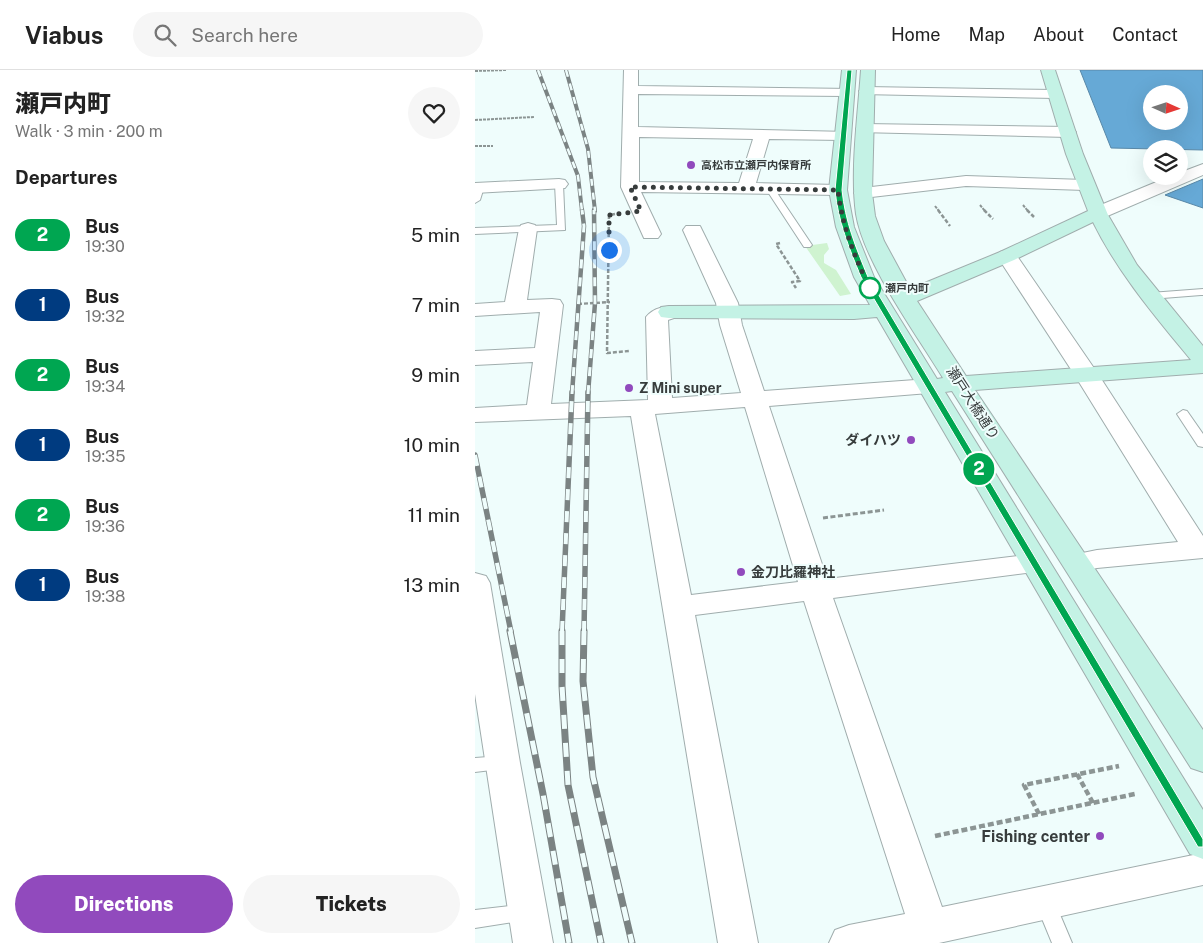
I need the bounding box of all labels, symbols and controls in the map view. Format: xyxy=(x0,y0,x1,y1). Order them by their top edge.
search box xyxy=(133,12,483,57)
text: Viabus xyxy=(25,21,103,49)
icon: search xyxy=(151,21,179,49)
text: Search here xyxy=(191,24,298,46)
text: Home xyxy=(891,24,941,45)
text: Map xyxy=(969,24,1005,45)
text: About xyxy=(1033,24,1084,45)
text: Contact xyxy=(1112,24,1178,45)
north arrow xyxy=(1143,85,1187,130)
map controls xyxy=(1143,85,1188,185)
button: heart xyxy=(408,87,460,139)
text: 瀬戸内町 xyxy=(15,89,111,117)
text: Walk · 3 min · 200 m xyxy=(15,122,163,141)
button: layers xyxy=(1143,140,1188,185)
marker: 高松市立瀬戸内保育所 xyxy=(685,159,697,171)
place label: 高松市立瀬戸内保育所 xyxy=(701,159,811,171)
text: Departures xyxy=(15,166,118,188)
text: Bus xyxy=(85,215,119,237)
text: 2 xyxy=(37,224,48,245)
text: 5 min xyxy=(411,224,460,246)
text: 19:30 xyxy=(85,237,125,256)
your location xyxy=(597,238,622,263)
marker: 瀬戸内町 xyxy=(859,277,881,299)
place label: 瀬戸内町 xyxy=(885,282,929,294)
text: Bus xyxy=(85,285,119,307)
text: 1 xyxy=(39,294,46,315)
text: 7 min xyxy=(412,294,460,316)
text: 19:32 xyxy=(85,307,125,326)
text: Bus xyxy=(85,355,119,377)
street label: 瀬戸大橋通り xyxy=(943,363,1003,443)
text: 2 xyxy=(37,364,48,385)
text: 9 min xyxy=(411,364,460,386)
text: 19:34 xyxy=(85,377,125,396)
place label: Z Mini super xyxy=(639,380,722,396)
marker: Z Mini super xyxy=(623,382,635,394)
text: Bus xyxy=(85,425,119,447)
place label: ダイハツ xyxy=(845,432,901,448)
text: 1 xyxy=(39,434,46,455)
text: 10 min xyxy=(404,434,460,456)
marker: ダイハツ xyxy=(905,434,917,446)
text: 19:35 xyxy=(85,447,125,466)
line badge: 2 xyxy=(963,453,995,485)
text: 2 xyxy=(973,458,985,479)
text: Bus xyxy=(85,495,119,517)
text: 2 xyxy=(37,504,48,525)
text: 11 min xyxy=(408,504,460,526)
text: 19:36 xyxy=(85,517,125,536)
place label: 金刀比羅神社 xyxy=(751,564,835,580)
text: Bus xyxy=(85,565,119,587)
marker: 金刀比羅神社 xyxy=(735,566,747,578)
text: 1 xyxy=(39,574,46,595)
text: 13 min xyxy=(403,574,460,596)
text: 19:38 xyxy=(85,587,125,606)
place label: Fishing center xyxy=(981,827,1090,846)
marker: Fishing center xyxy=(1094,830,1106,842)
button: Directions xyxy=(15,875,233,933)
button: Tickets xyxy=(243,875,460,933)

